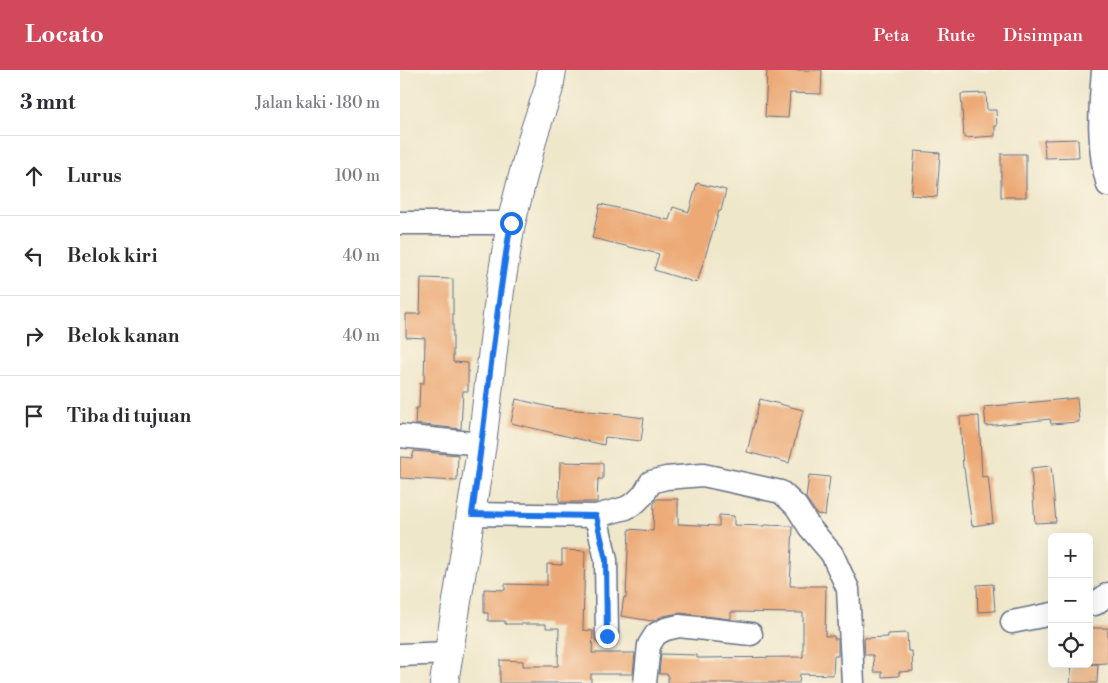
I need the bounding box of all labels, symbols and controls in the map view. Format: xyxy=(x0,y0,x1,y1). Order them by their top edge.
text: Locato xyxy=(25,20,104,50)
text: Peta xyxy=(873,24,909,47)
text: Rute xyxy=(937,24,975,47)
text: Disimpan xyxy=(1003,24,1083,47)
text: 3 mnt xyxy=(20,90,75,116)
text: Jalan kaki · 180 m xyxy=(255,93,380,113)
icon: ahead xyxy=(20,162,48,190)
text: Lurus xyxy=(67,164,122,188)
text: 100 m xyxy=(335,166,380,186)
route start xyxy=(500,212,523,235)
icon: left xyxy=(20,242,48,270)
text: Belok kiri xyxy=(67,244,157,268)
text: 40 m xyxy=(343,246,380,266)
icon: right xyxy=(20,322,48,350)
text: Belok kanan xyxy=(67,324,180,348)
text: 40 m xyxy=(343,326,380,346)
icon: arrive xyxy=(20,402,48,430)
text: Tiba di tujuan xyxy=(67,404,191,428)
map controls xyxy=(1048,533,1093,668)
button: + xyxy=(1048,533,1093,578)
button: − xyxy=(1048,578,1093,623)
button: locate xyxy=(1048,623,1093,668)
route end xyxy=(596,625,619,648)

